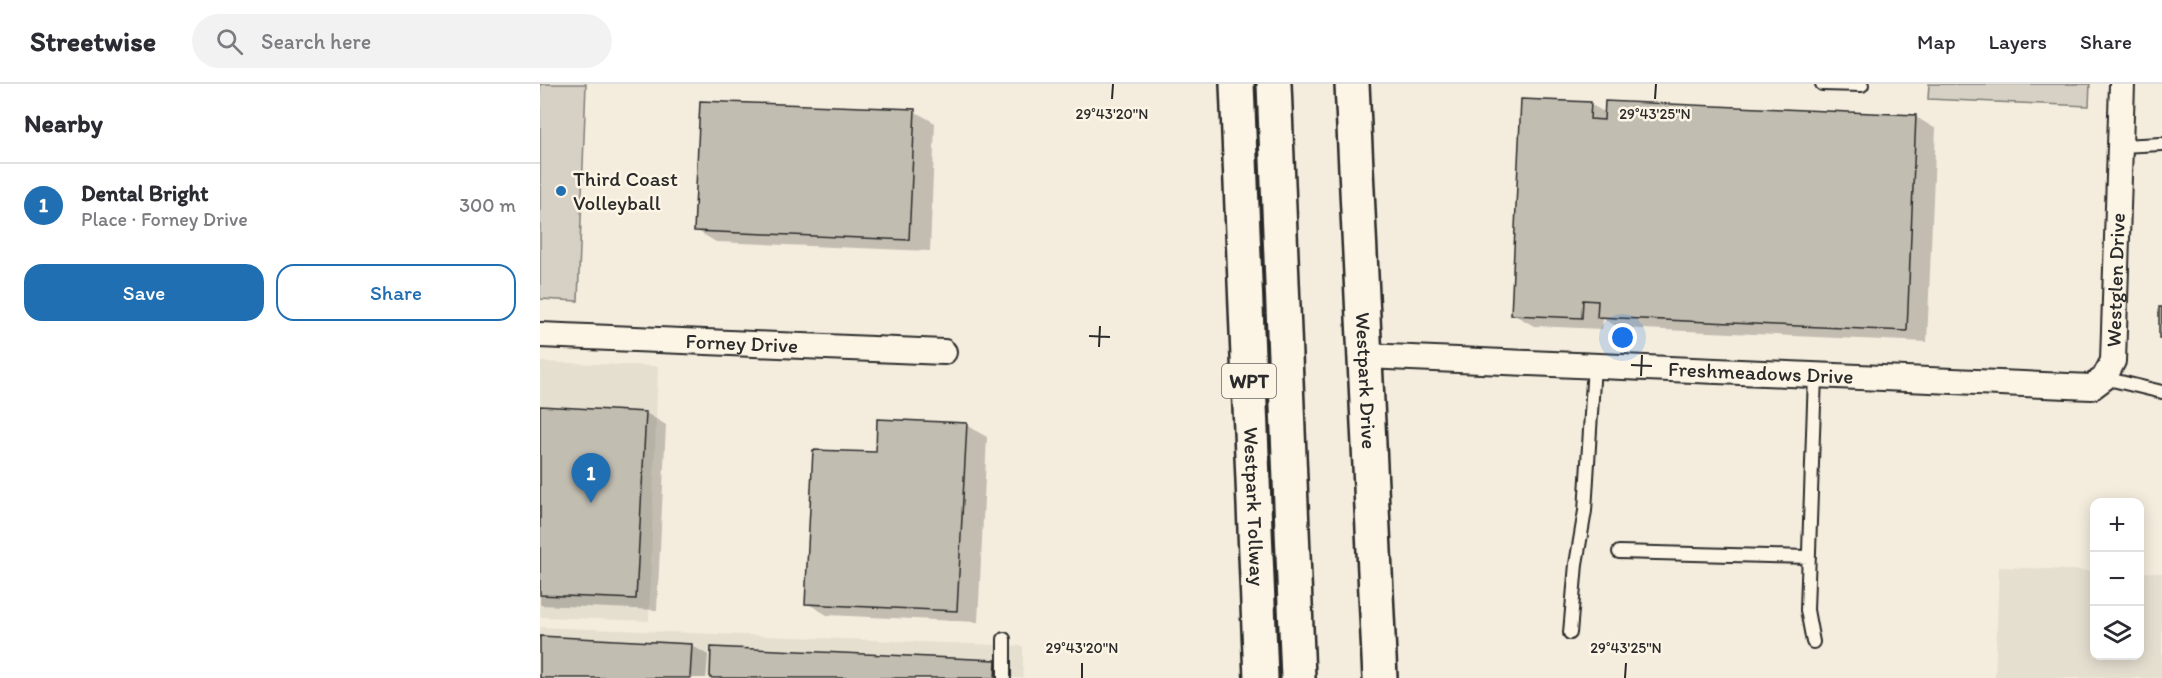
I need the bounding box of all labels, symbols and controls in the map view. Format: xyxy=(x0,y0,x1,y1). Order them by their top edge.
search box xyxy=(192,14,612,68)
text: Streetwise xyxy=(30,24,156,58)
icon: search xyxy=(213,25,246,58)
text: Search here xyxy=(261,28,371,55)
text: Map xyxy=(1917,29,1956,54)
text: Layers xyxy=(1989,29,2047,54)
text: Share xyxy=(2080,29,2132,54)
text: 29°43'20"N xyxy=(1076,105,1148,123)
text: 29°43'25"N xyxy=(1619,105,1691,123)
text: Nearby xyxy=(24,107,103,139)
place label: Third Coast Volleyball xyxy=(573,166,678,215)
text: Dental Bright xyxy=(81,180,208,207)
marker: Third Coast Volleyball xyxy=(554,184,568,198)
text: 1 xyxy=(39,193,48,217)
text: 300 m xyxy=(459,193,516,217)
text: Place · Forney Drive xyxy=(81,207,248,231)
street label: Westglen Drive xyxy=(2100,212,2130,348)
button: Save xyxy=(24,264,264,321)
button: Share xyxy=(276,264,516,321)
street label: Westpark Drive xyxy=(1351,312,1382,450)
your location xyxy=(1608,323,1637,352)
street label: Forney Drive xyxy=(685,328,799,358)
street label: Freshmeadows Drive xyxy=(1667,356,1854,389)
road number: WPT xyxy=(1222,364,1276,398)
street label: Westpark Tollway xyxy=(1239,427,1270,587)
pin: 1 xyxy=(572,454,610,503)
map controls xyxy=(2090,498,2144,660)
button: + xyxy=(2090,498,2144,552)
button: − xyxy=(2090,552,2144,606)
button: layers xyxy=(2090,606,2144,660)
text: 29°43'20"N xyxy=(1046,639,1118,657)
text: 29°43'25"N xyxy=(1590,639,1662,657)

